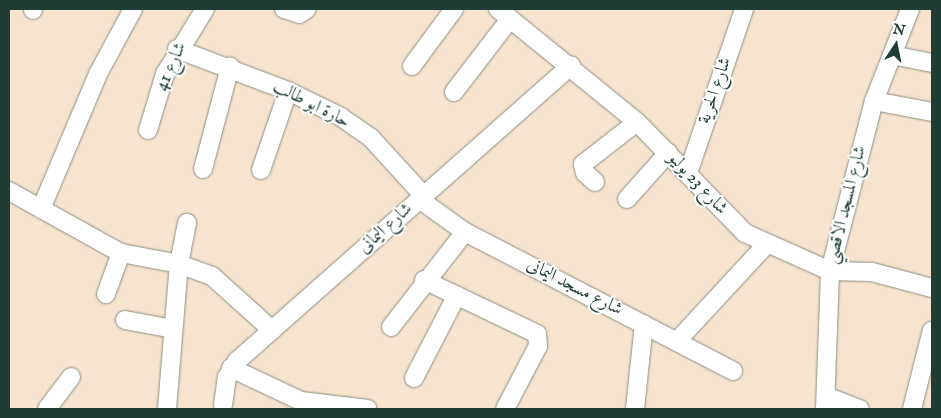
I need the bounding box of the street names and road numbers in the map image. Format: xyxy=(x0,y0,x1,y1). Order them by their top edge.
street label: شارع 41 xyxy=(152,39,192,95)
street label: شارع الحرية xyxy=(695,55,737,127)
street label: حارة ابو طالب xyxy=(269,76,353,134)
street label: شارع المسجد الاقصي xyxy=(822,144,872,266)
street label: شارع 23 يوليو xyxy=(663,148,731,220)
street label: شارع اليمانى xyxy=(354,199,418,259)
street label: شارع مسجد اليمانى xyxy=(522,255,626,321)

